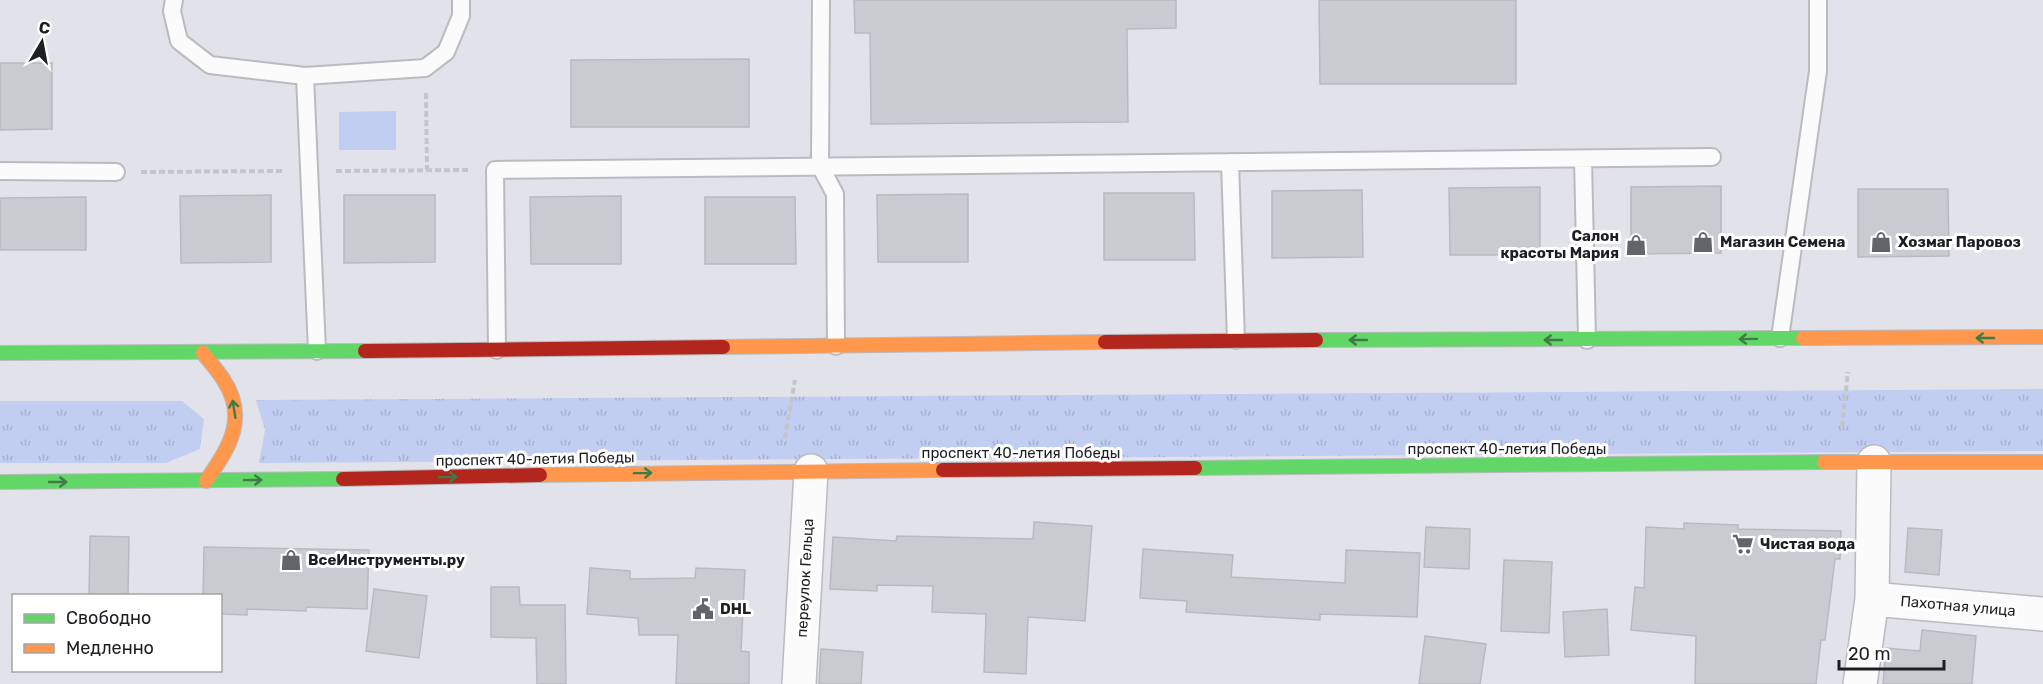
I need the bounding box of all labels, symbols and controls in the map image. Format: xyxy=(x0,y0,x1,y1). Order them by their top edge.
north arrow xyxy=(12,12,72,72)
text: С xyxy=(37,17,52,38)
place label: Салон красоты Мария xyxy=(1500,227,1619,262)
shop icon: Магазин Семена xyxy=(1691,230,1715,254)
shop icon: Хозмаг Паровоз xyxy=(1869,230,1893,254)
shop icon: Салон красоты Мария xyxy=(1624,233,1648,257)
place label: Магазин Семена xyxy=(1720,233,1845,251)
place label: Хозмаг Паровоз xyxy=(1898,233,2021,251)
one-way arrow xyxy=(1975,332,1995,344)
one-way arrow xyxy=(1738,333,1758,345)
one-way arrow xyxy=(1348,334,1368,346)
one-way arrow xyxy=(1543,334,1563,346)
one-way arrow xyxy=(229,400,240,420)
street label: проспект 40-летия Победы xyxy=(1408,440,1606,458)
street label: проспект 40-летия Победы xyxy=(922,444,1120,462)
street label: проспект 40-летия Победы xyxy=(435,448,635,470)
one-way arrow xyxy=(633,468,653,479)
one-way arrow xyxy=(438,471,458,483)
one-way arrow xyxy=(243,474,263,486)
one-way arrow xyxy=(48,476,68,488)
street label: переулок Гельца xyxy=(793,518,817,638)
supermarket icon: Чистая вода xyxy=(1731,532,1755,556)
place label: Чистая вода xyxy=(1760,535,1855,553)
shop icon: ВсеИнструменты.ру xyxy=(279,548,303,572)
place label: ВсеИнструменты.ру xyxy=(308,551,465,569)
street label: Пахотная улица xyxy=(1900,592,2016,620)
legend xyxy=(12,594,222,672)
public building icon: DHL xyxy=(691,597,715,621)
place label: DHL xyxy=(720,600,751,618)
text: Свободно xyxy=(66,607,151,629)
scale bar xyxy=(1839,633,1944,671)
text: Медленно xyxy=(66,637,154,659)
text: 20 m xyxy=(1848,643,1890,665)

